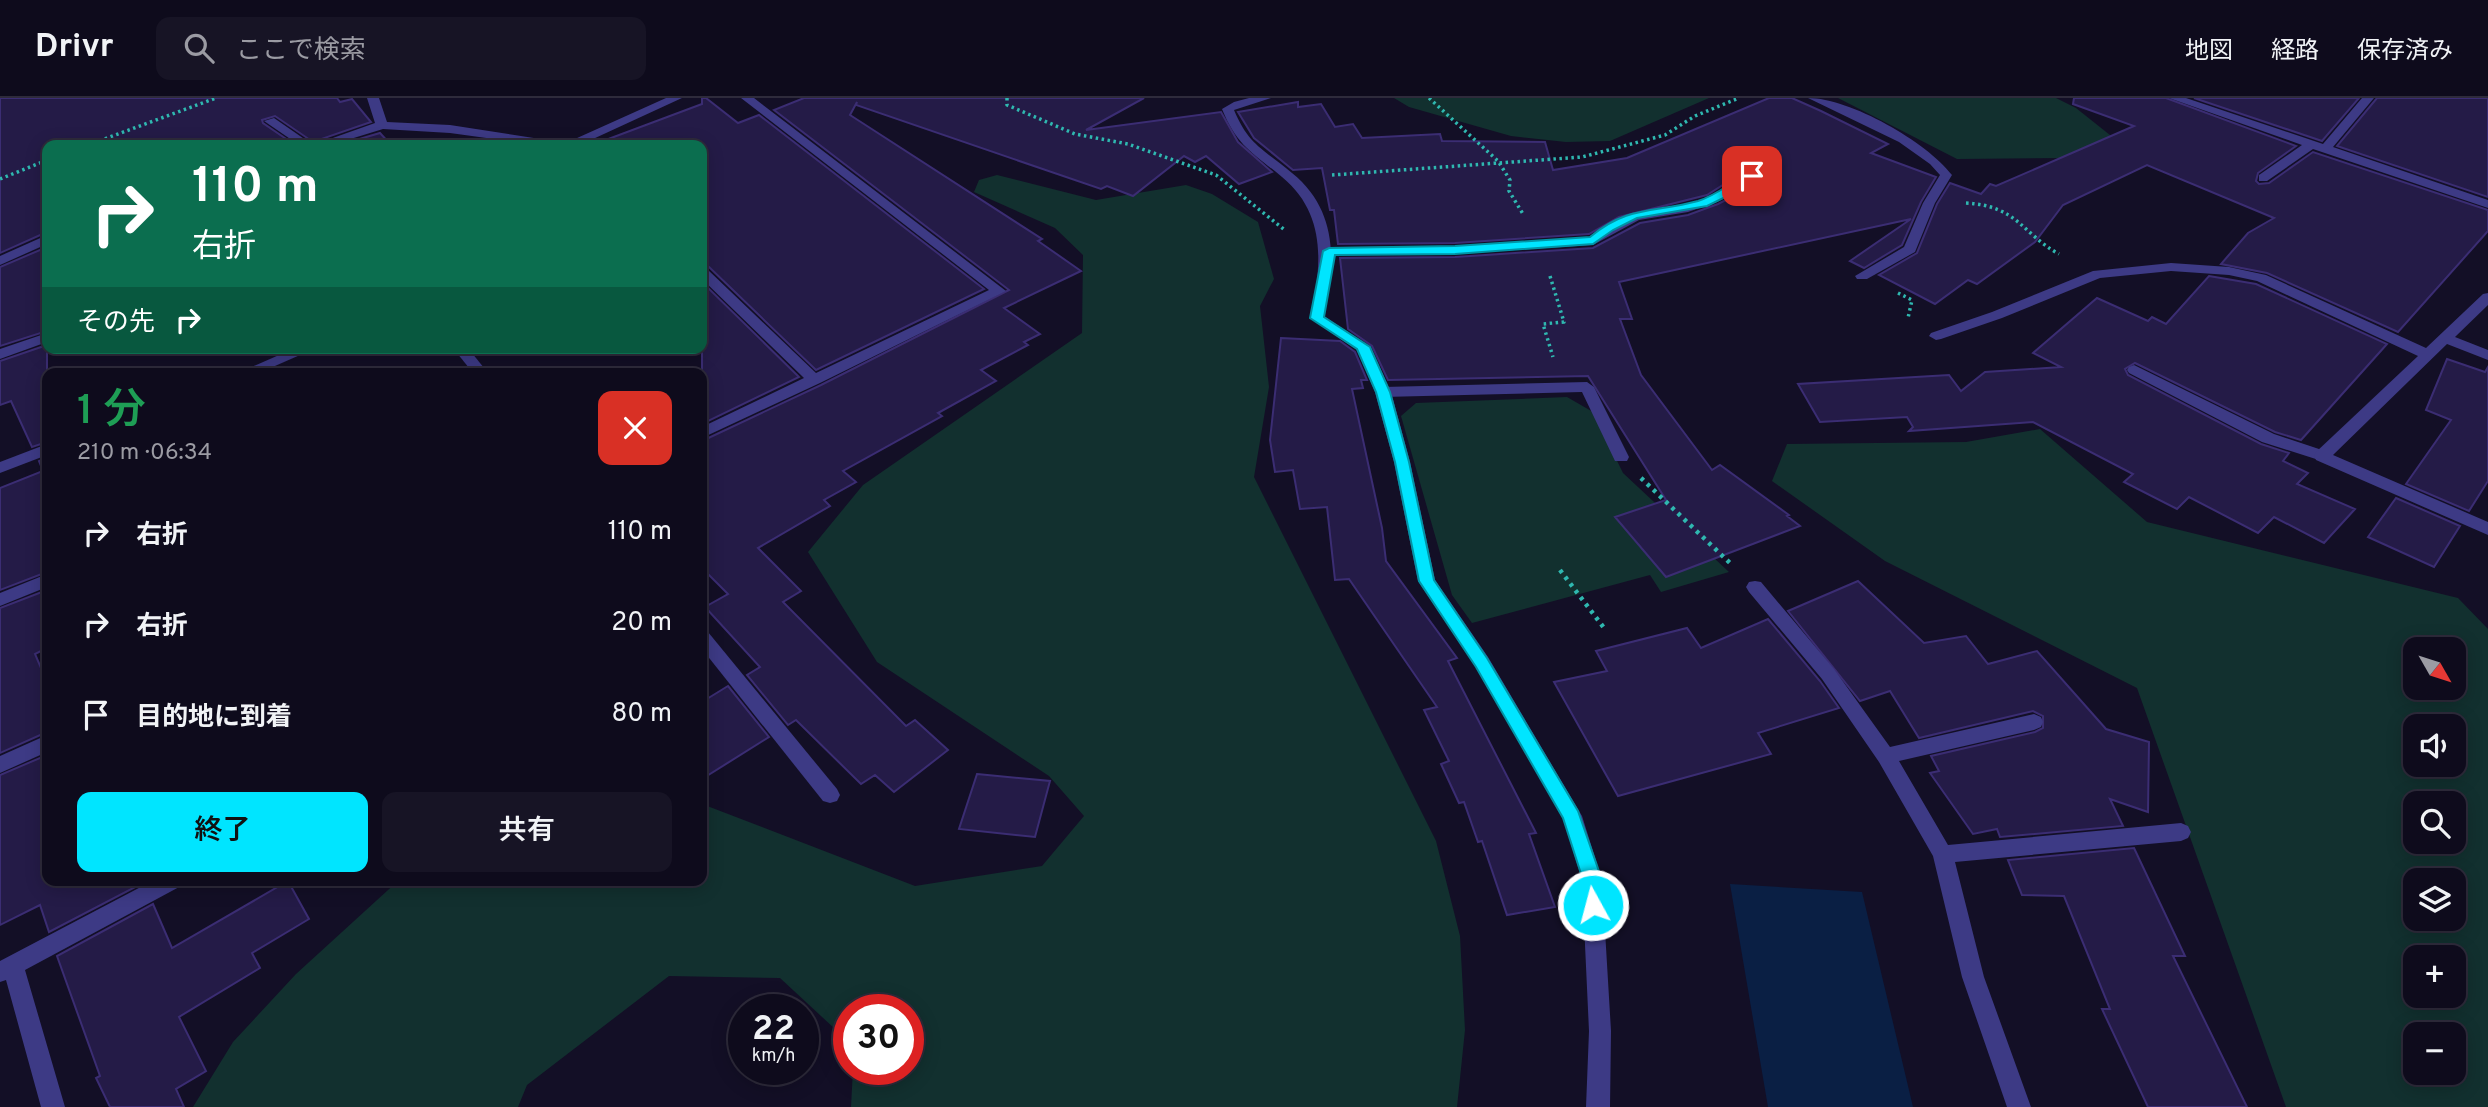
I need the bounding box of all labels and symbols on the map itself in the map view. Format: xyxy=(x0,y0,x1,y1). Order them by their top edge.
pin xyxy=(1722,146,1782,206)
north arrow xyxy=(2403,637,2466,700)
position arrow xyxy=(1556,868,1630,942)
speed limit sign: 30 xyxy=(833,994,924,1085)

